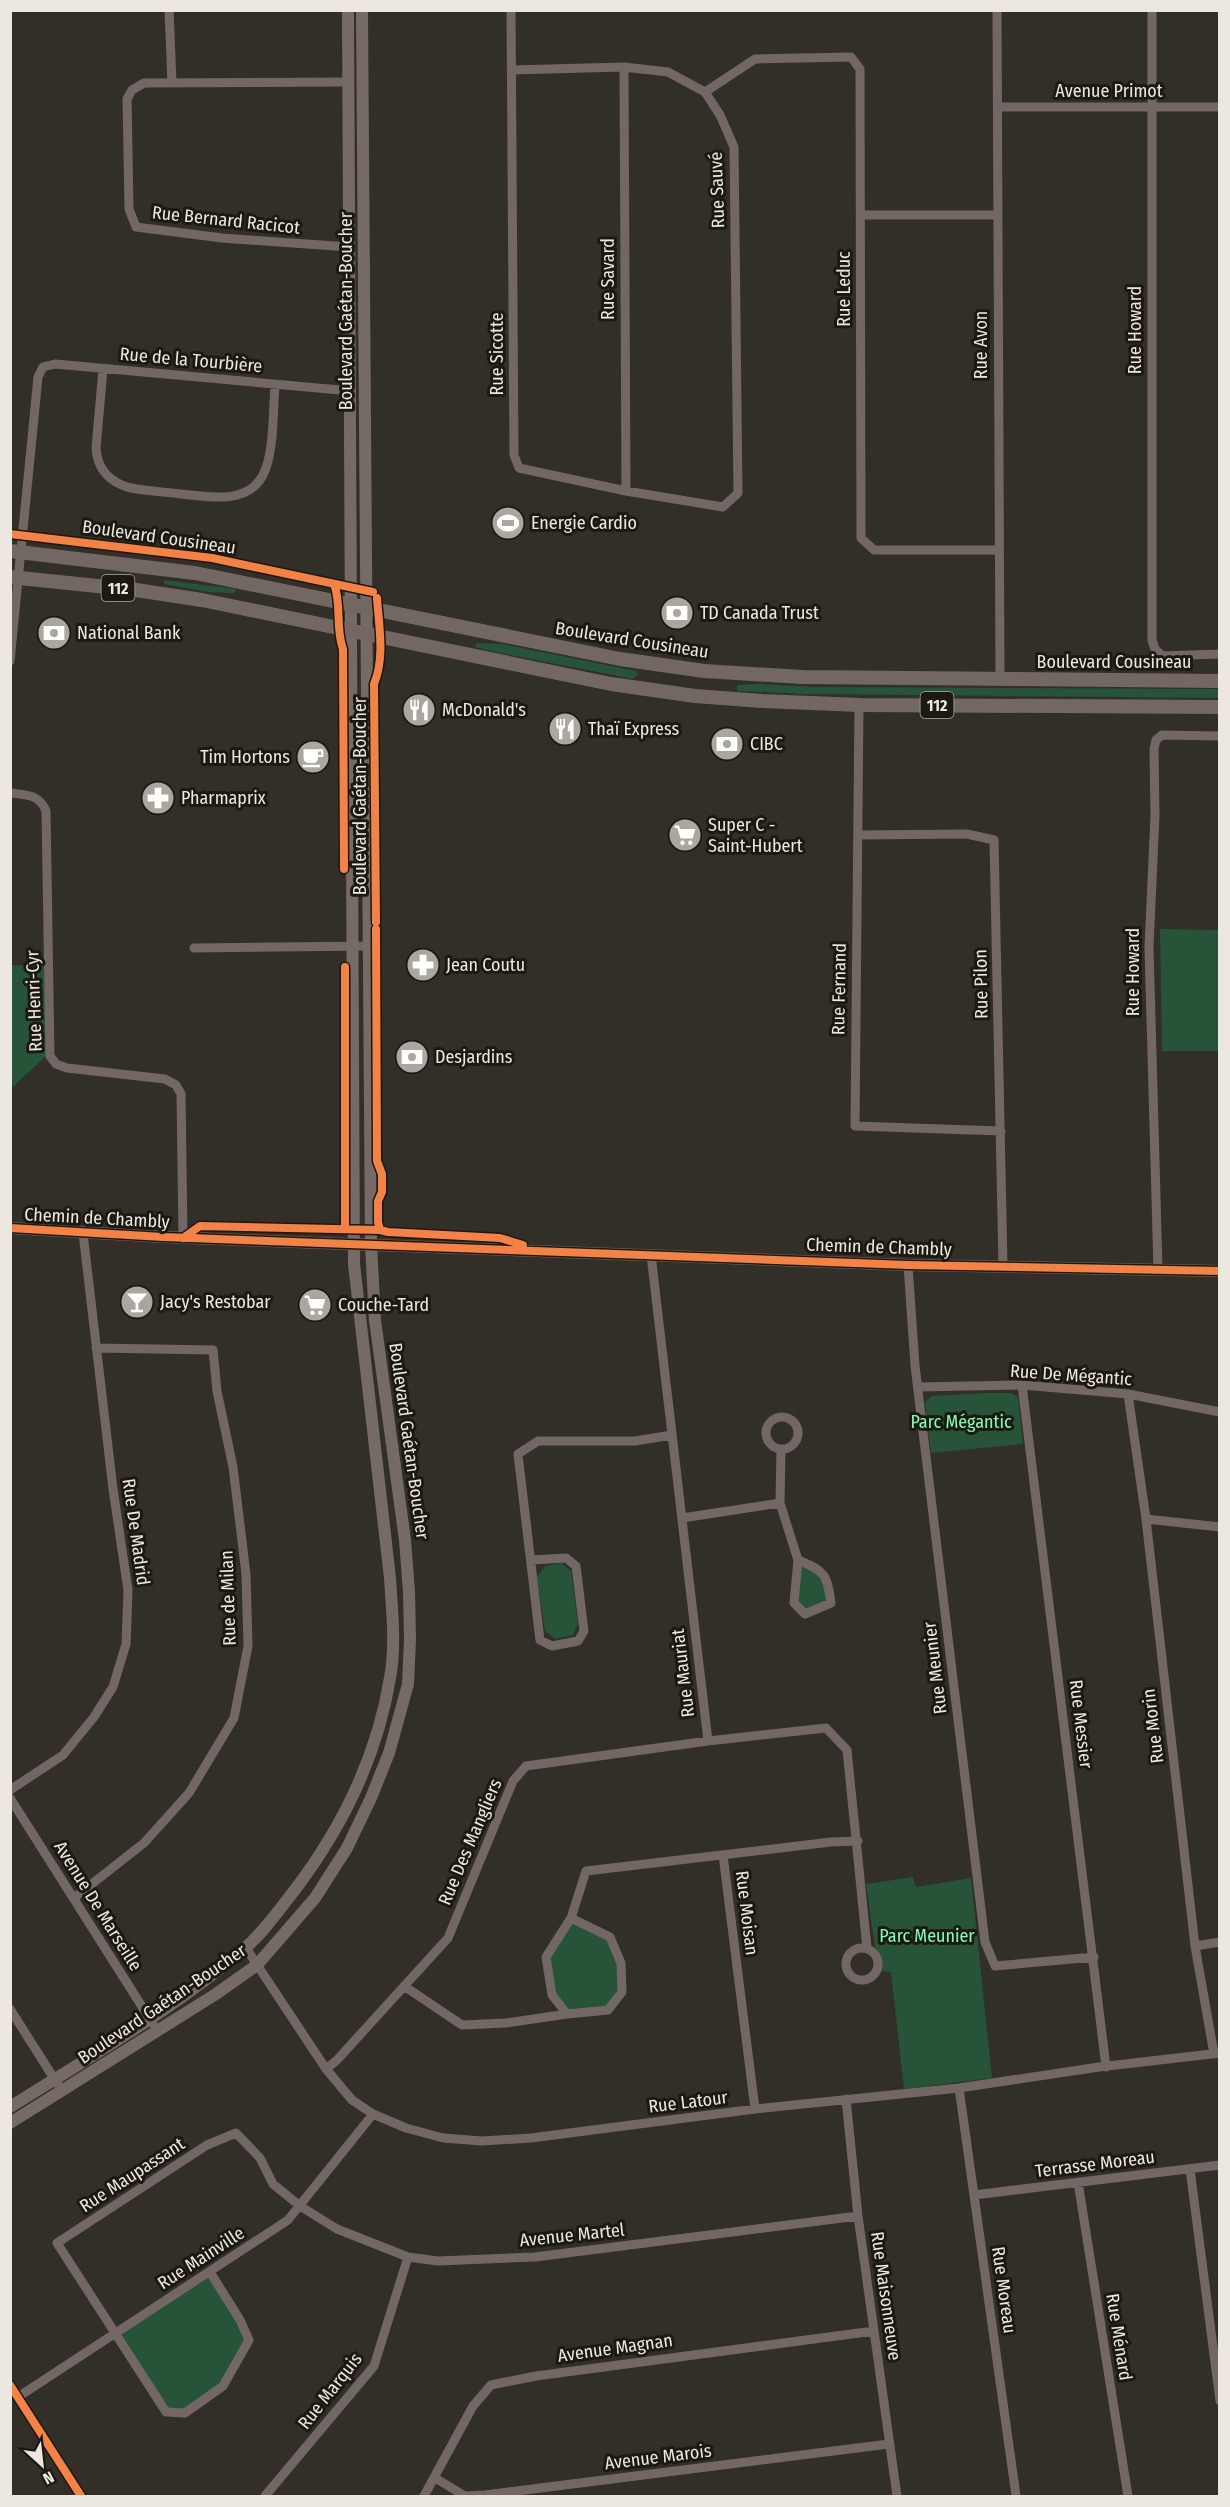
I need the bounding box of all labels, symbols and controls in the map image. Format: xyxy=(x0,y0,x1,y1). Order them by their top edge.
street label: Avenue Primot xyxy=(1055,80,1163,102)
street label: Rue Sauvé xyxy=(705,151,729,229)
street label: Rue Bernard Racicot xyxy=(151,201,301,239)
street label: Boulevard Gaétan-Boucher xyxy=(335,211,357,410)
street label: Rue Savard xyxy=(597,238,619,320)
street label: Rue Leduc xyxy=(833,251,855,327)
street label: Rue Howard xyxy=(1124,286,1146,374)
street label: Rue Avon xyxy=(970,311,992,379)
street label: Rue Sicotte xyxy=(486,312,508,396)
street label: Rue de la Tourbière xyxy=(119,343,263,377)
sports icon: Energie Cardio xyxy=(490,505,526,541)
place label: Energie Cardio xyxy=(531,512,637,534)
street label: Boulevard Cousineau xyxy=(81,515,237,559)
road number: 112 xyxy=(102,575,134,601)
bank icon: TD Canada Trust xyxy=(659,595,695,631)
place label: TD Canada Trust xyxy=(700,602,819,624)
bank icon: National Bank xyxy=(36,615,72,651)
street label: Boulevard Cousineau xyxy=(554,617,710,663)
place label: National Bank xyxy=(77,622,181,644)
street label: Boulevard Cousineau xyxy=(1037,651,1191,673)
restaurant icon: McDonald's xyxy=(401,692,437,728)
road number: 112 xyxy=(920,692,954,718)
street label: Boulevard Gaétan-Boucher xyxy=(349,696,371,895)
place label: McDonald's xyxy=(442,699,526,721)
restaurant icon: Thaï Express xyxy=(547,711,583,747)
place label: Thaï Express xyxy=(588,718,679,740)
bank icon: CIBC xyxy=(709,726,745,762)
place label: CIBC xyxy=(750,733,783,755)
cafe icon: Tim Hortons xyxy=(295,739,331,775)
place label: Tim Hortons xyxy=(200,746,290,768)
pharmacy icon: Pharmaprix xyxy=(140,780,176,816)
place label: Pharmaprix xyxy=(181,787,266,809)
place label: Super C - Saint-Hubert xyxy=(708,814,803,857)
supermarket icon: Super C - Saint-Hubert xyxy=(667,817,703,853)
street label: Rue Howard xyxy=(1122,928,1144,1016)
street label: Rue Fernand xyxy=(827,943,851,1035)
pharmacy icon: Jean Coutu xyxy=(405,947,441,983)
street label: Rue Henri-Cyr xyxy=(21,949,47,1052)
street label: Rue Pilon xyxy=(969,949,993,1019)
place label: Jean Coutu xyxy=(446,954,525,976)
bank icon: Desjardins xyxy=(394,1039,430,1075)
place label: Desjardins xyxy=(435,1046,513,1068)
street label: Chemin de Chambly xyxy=(24,1203,170,1233)
street label: Chemin de Chambly xyxy=(806,1233,952,1261)
bar icon: Jacy's Restobar xyxy=(119,1284,155,1320)
supermarket icon: Couche-Tard xyxy=(297,1287,333,1323)
place label: Jacy's Restobar xyxy=(160,1291,271,1313)
place label: Couche-Tard xyxy=(338,1294,429,1316)
street label: Boulevard Gaétan-Boucher xyxy=(384,1341,434,1541)
street label: Rue De Mégantic xyxy=(1009,1360,1133,1390)
park label: Parc Mégantic xyxy=(910,1411,1012,1433)
street label: Rue De Madrid xyxy=(118,1477,154,1587)
street label: Rue de Milan xyxy=(215,1550,241,1646)
street label: Rue Meunier xyxy=(918,1620,952,1715)
street label: Rue Mauriat xyxy=(667,1627,699,1718)
street label: Rue Messier xyxy=(1065,1679,1097,1770)
street label: Rue Morin xyxy=(1138,1687,1168,1765)
street label: Rue Des Mangliers xyxy=(433,1775,507,1908)
street label: Avenue De Marseille xyxy=(49,1837,147,1975)
street label: Rue Moisan xyxy=(731,1869,763,1957)
park label: Parc Meunier xyxy=(879,1925,975,1947)
street label: Boulevard Gaétan-Boucher xyxy=(74,1939,251,2069)
street label: Rue Latour xyxy=(647,2086,730,2118)
street label: Rue Maupassant xyxy=(75,2133,189,2217)
street label: Terrasse Moreau xyxy=(1034,2146,1156,2182)
street label: Avenue Martel xyxy=(518,2219,626,2251)
street label: Rue Mainville xyxy=(154,2222,248,2294)
street label: Rue Maisonneuve xyxy=(866,2230,906,2362)
street label: Rue Moreau xyxy=(987,2245,1021,2335)
street label: Rue Ménard xyxy=(1101,2292,1137,2382)
street label: Avenue Magnan xyxy=(556,2329,674,2367)
street label: Rue Marquis xyxy=(293,2348,367,2434)
north arrow xyxy=(12,2435,72,2495)
street label: Avenue Marois xyxy=(603,2439,713,2474)
text: N xyxy=(40,2467,57,2489)

